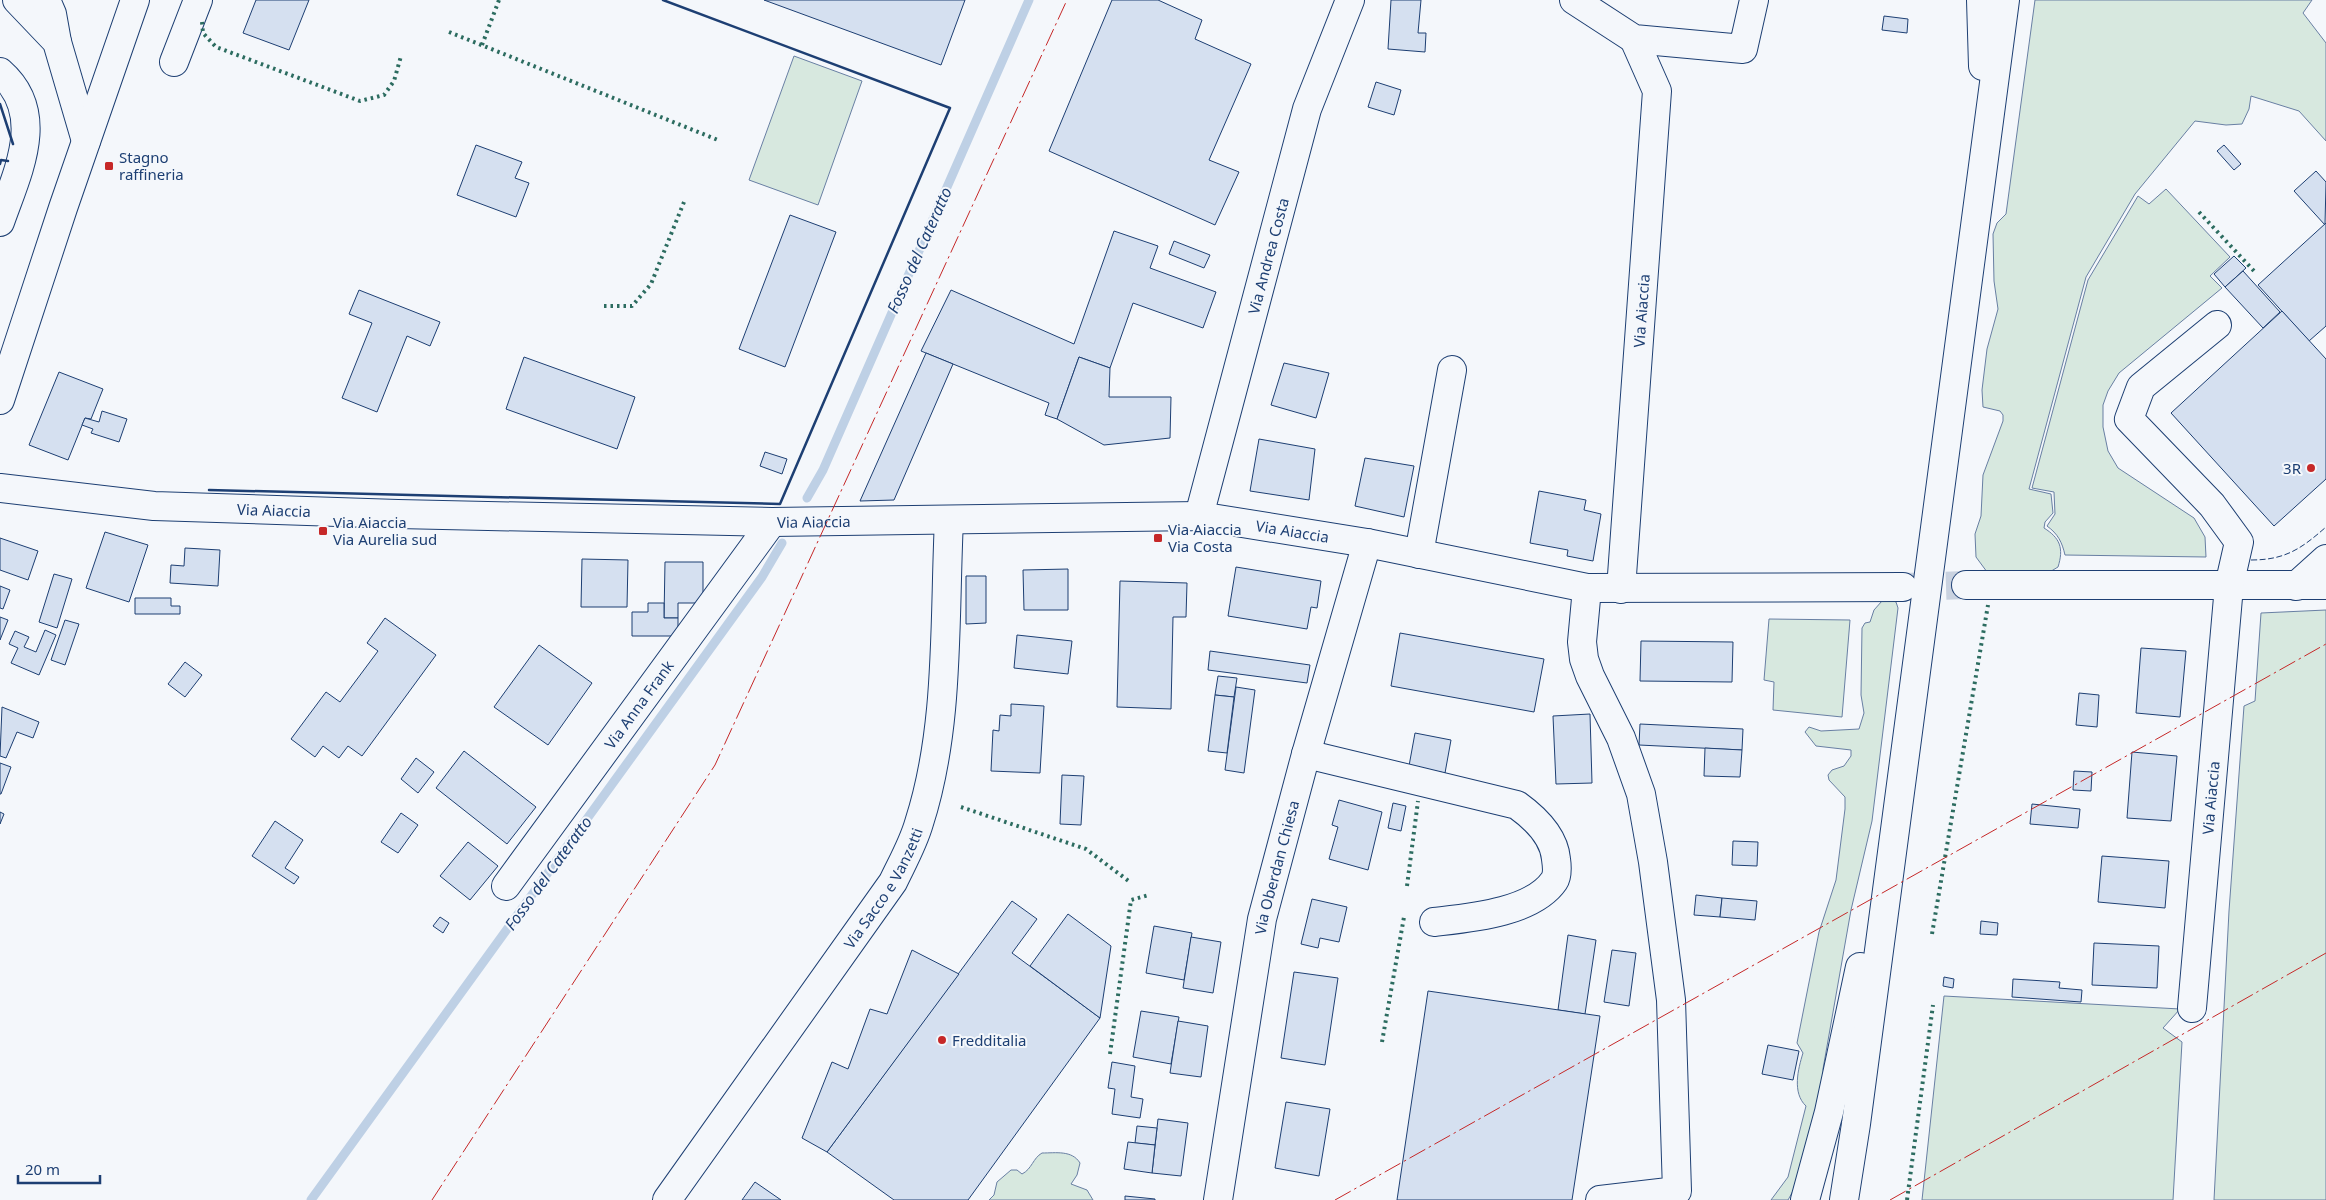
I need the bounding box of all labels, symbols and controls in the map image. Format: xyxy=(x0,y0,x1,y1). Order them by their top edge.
place label: Stagno raffineria xyxy=(119,147,184,184)
marker: Stagno raffineria xyxy=(103,160,115,172)
water label: Fosso del Cateratto xyxy=(881,184,957,316)
street label: Via Andrea Costa xyxy=(1243,196,1293,316)
street label: Via Aiaccia xyxy=(1628,273,1654,348)
place label: 3R xyxy=(2283,458,2302,478)
marker: 3R xyxy=(2305,462,2317,474)
street label: Via Aiaccia xyxy=(237,499,311,521)
street label: Via Aiaccia xyxy=(777,511,851,532)
place label: Via Aiaccia Via Aurelia sud xyxy=(333,512,437,549)
street label: Via Aiaccia xyxy=(1254,515,1331,547)
place label: Via Aiaccia Via Costa xyxy=(1168,519,1242,556)
marker: Via Aiaccia Via Aurelia sud xyxy=(317,525,329,537)
marker: Via Aiaccia Via Costa xyxy=(1152,532,1164,544)
street label: Via Anna Frank xyxy=(600,656,678,753)
street label: Via Aiaccia xyxy=(2197,760,2224,835)
street label: Via Oberdan Chiesa xyxy=(1250,798,1303,936)
water label: Fosso del Cateratto xyxy=(499,812,597,934)
street label: Via Sacco e Vanzetti xyxy=(839,825,927,952)
place label: Fredditalia xyxy=(952,1030,1026,1050)
marker: Fredditalia xyxy=(936,1034,948,1046)
scale bar xyxy=(18,1152,100,1184)
text: 20 m xyxy=(25,1159,60,1179)

